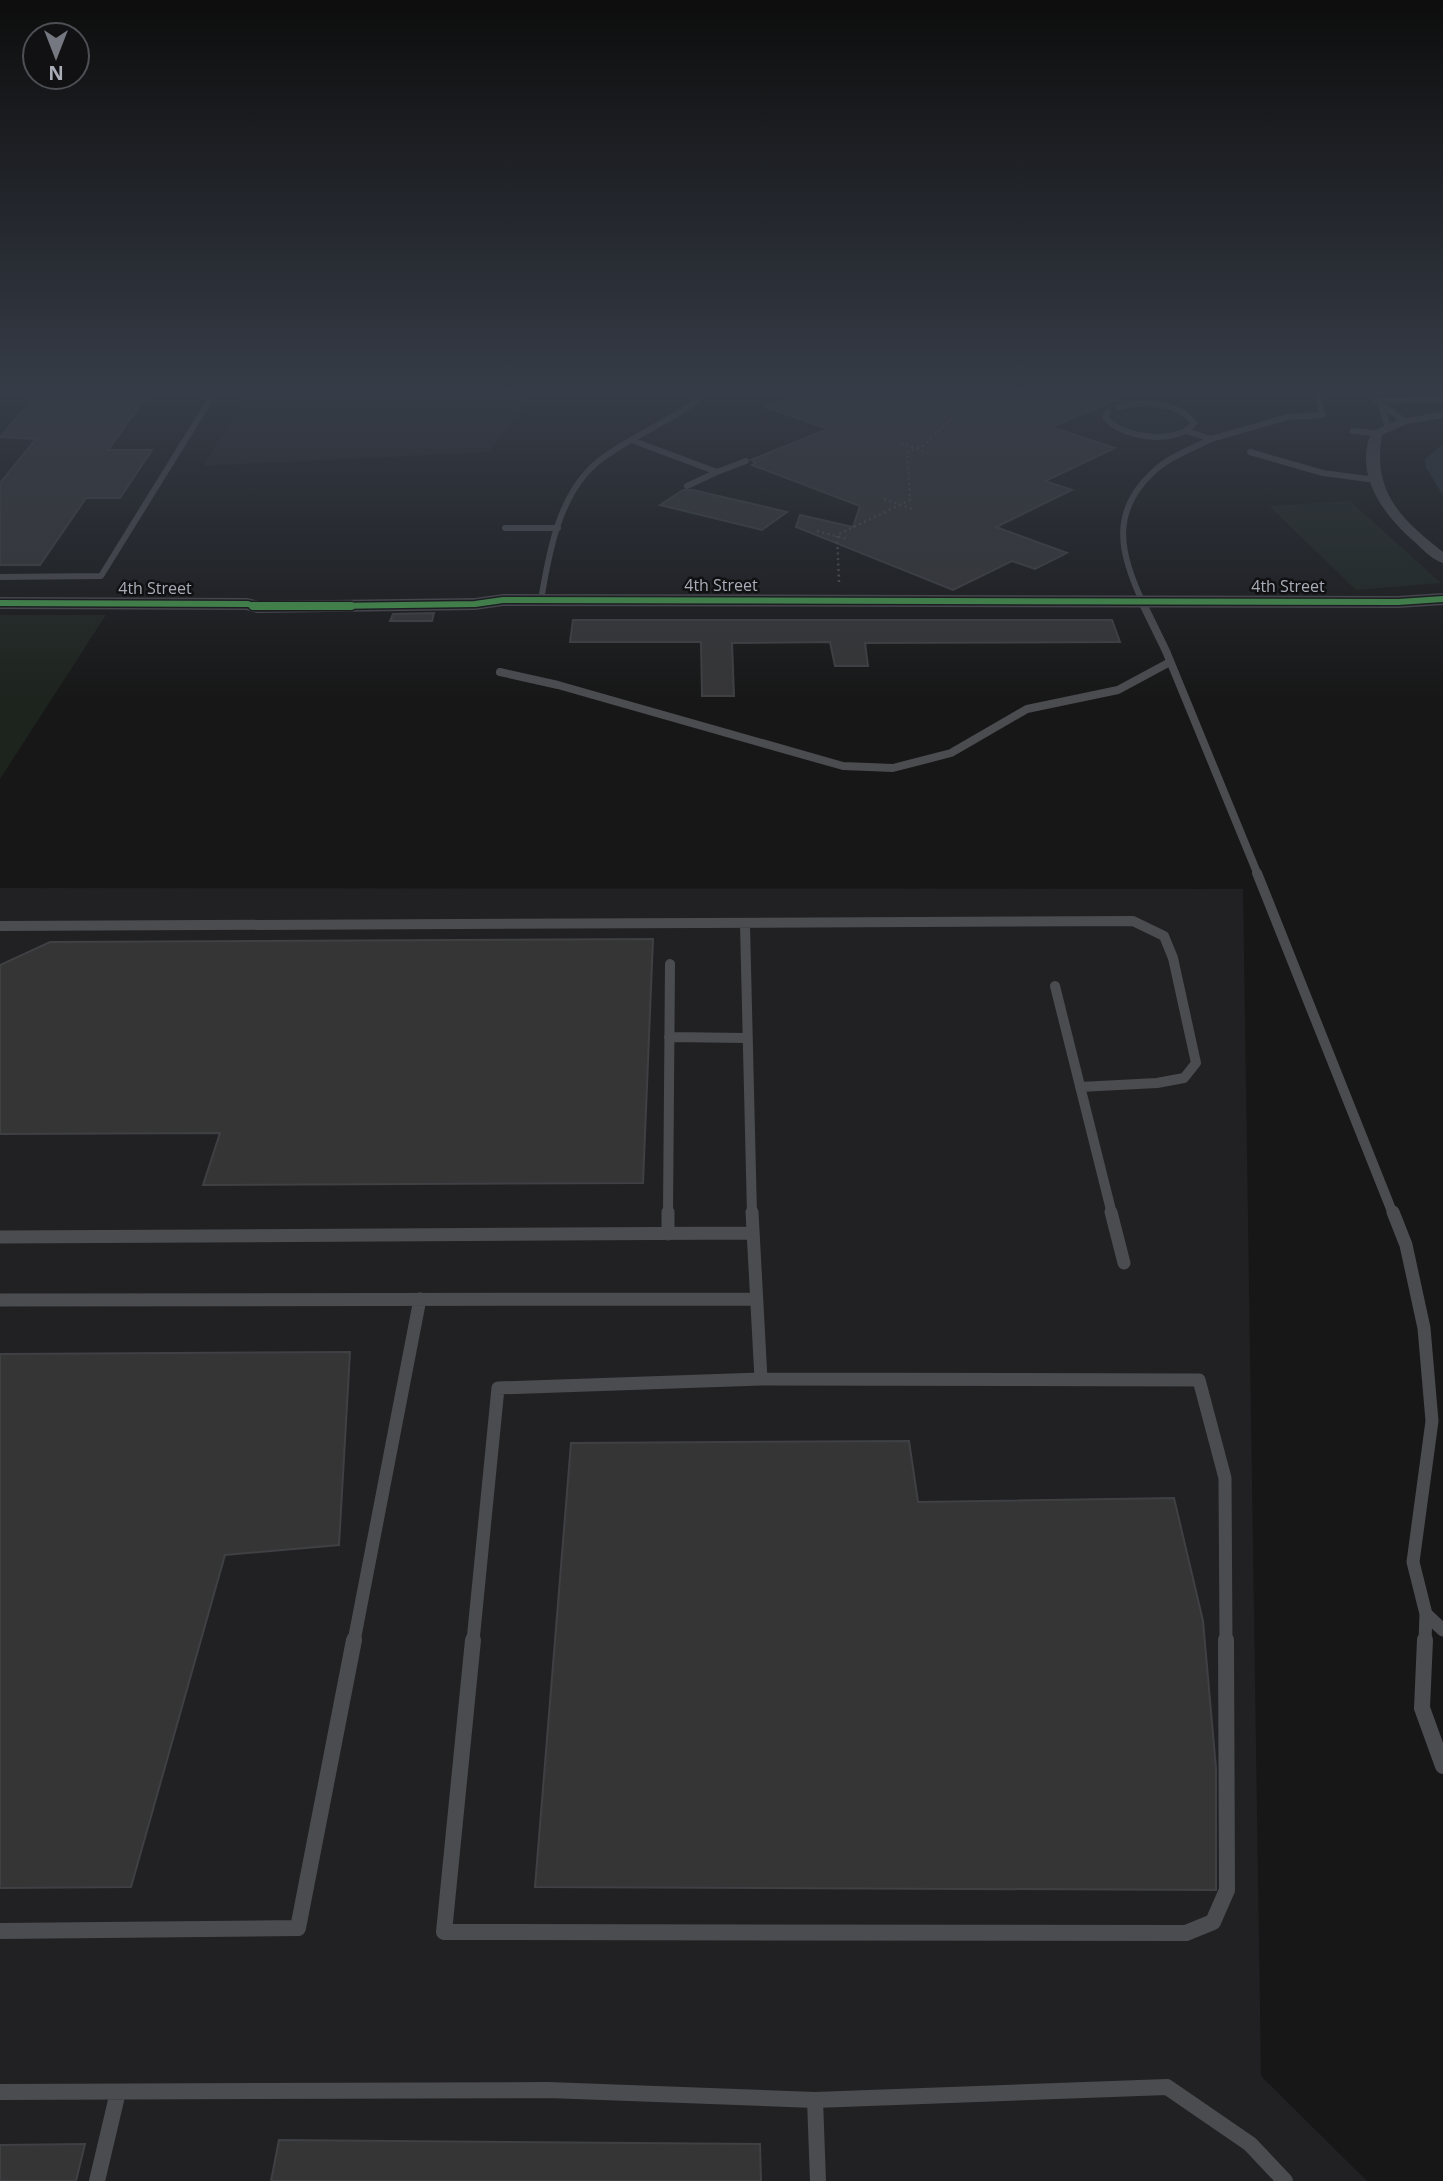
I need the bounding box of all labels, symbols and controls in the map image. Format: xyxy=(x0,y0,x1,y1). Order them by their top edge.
north arrow xyxy=(21,21,91,91)
text: N xyxy=(48,60,64,86)
street label: 4th Street xyxy=(684,574,758,596)
street label: 4th Street xyxy=(1251,575,1325,597)
street label: 4th Street xyxy=(118,577,192,599)

